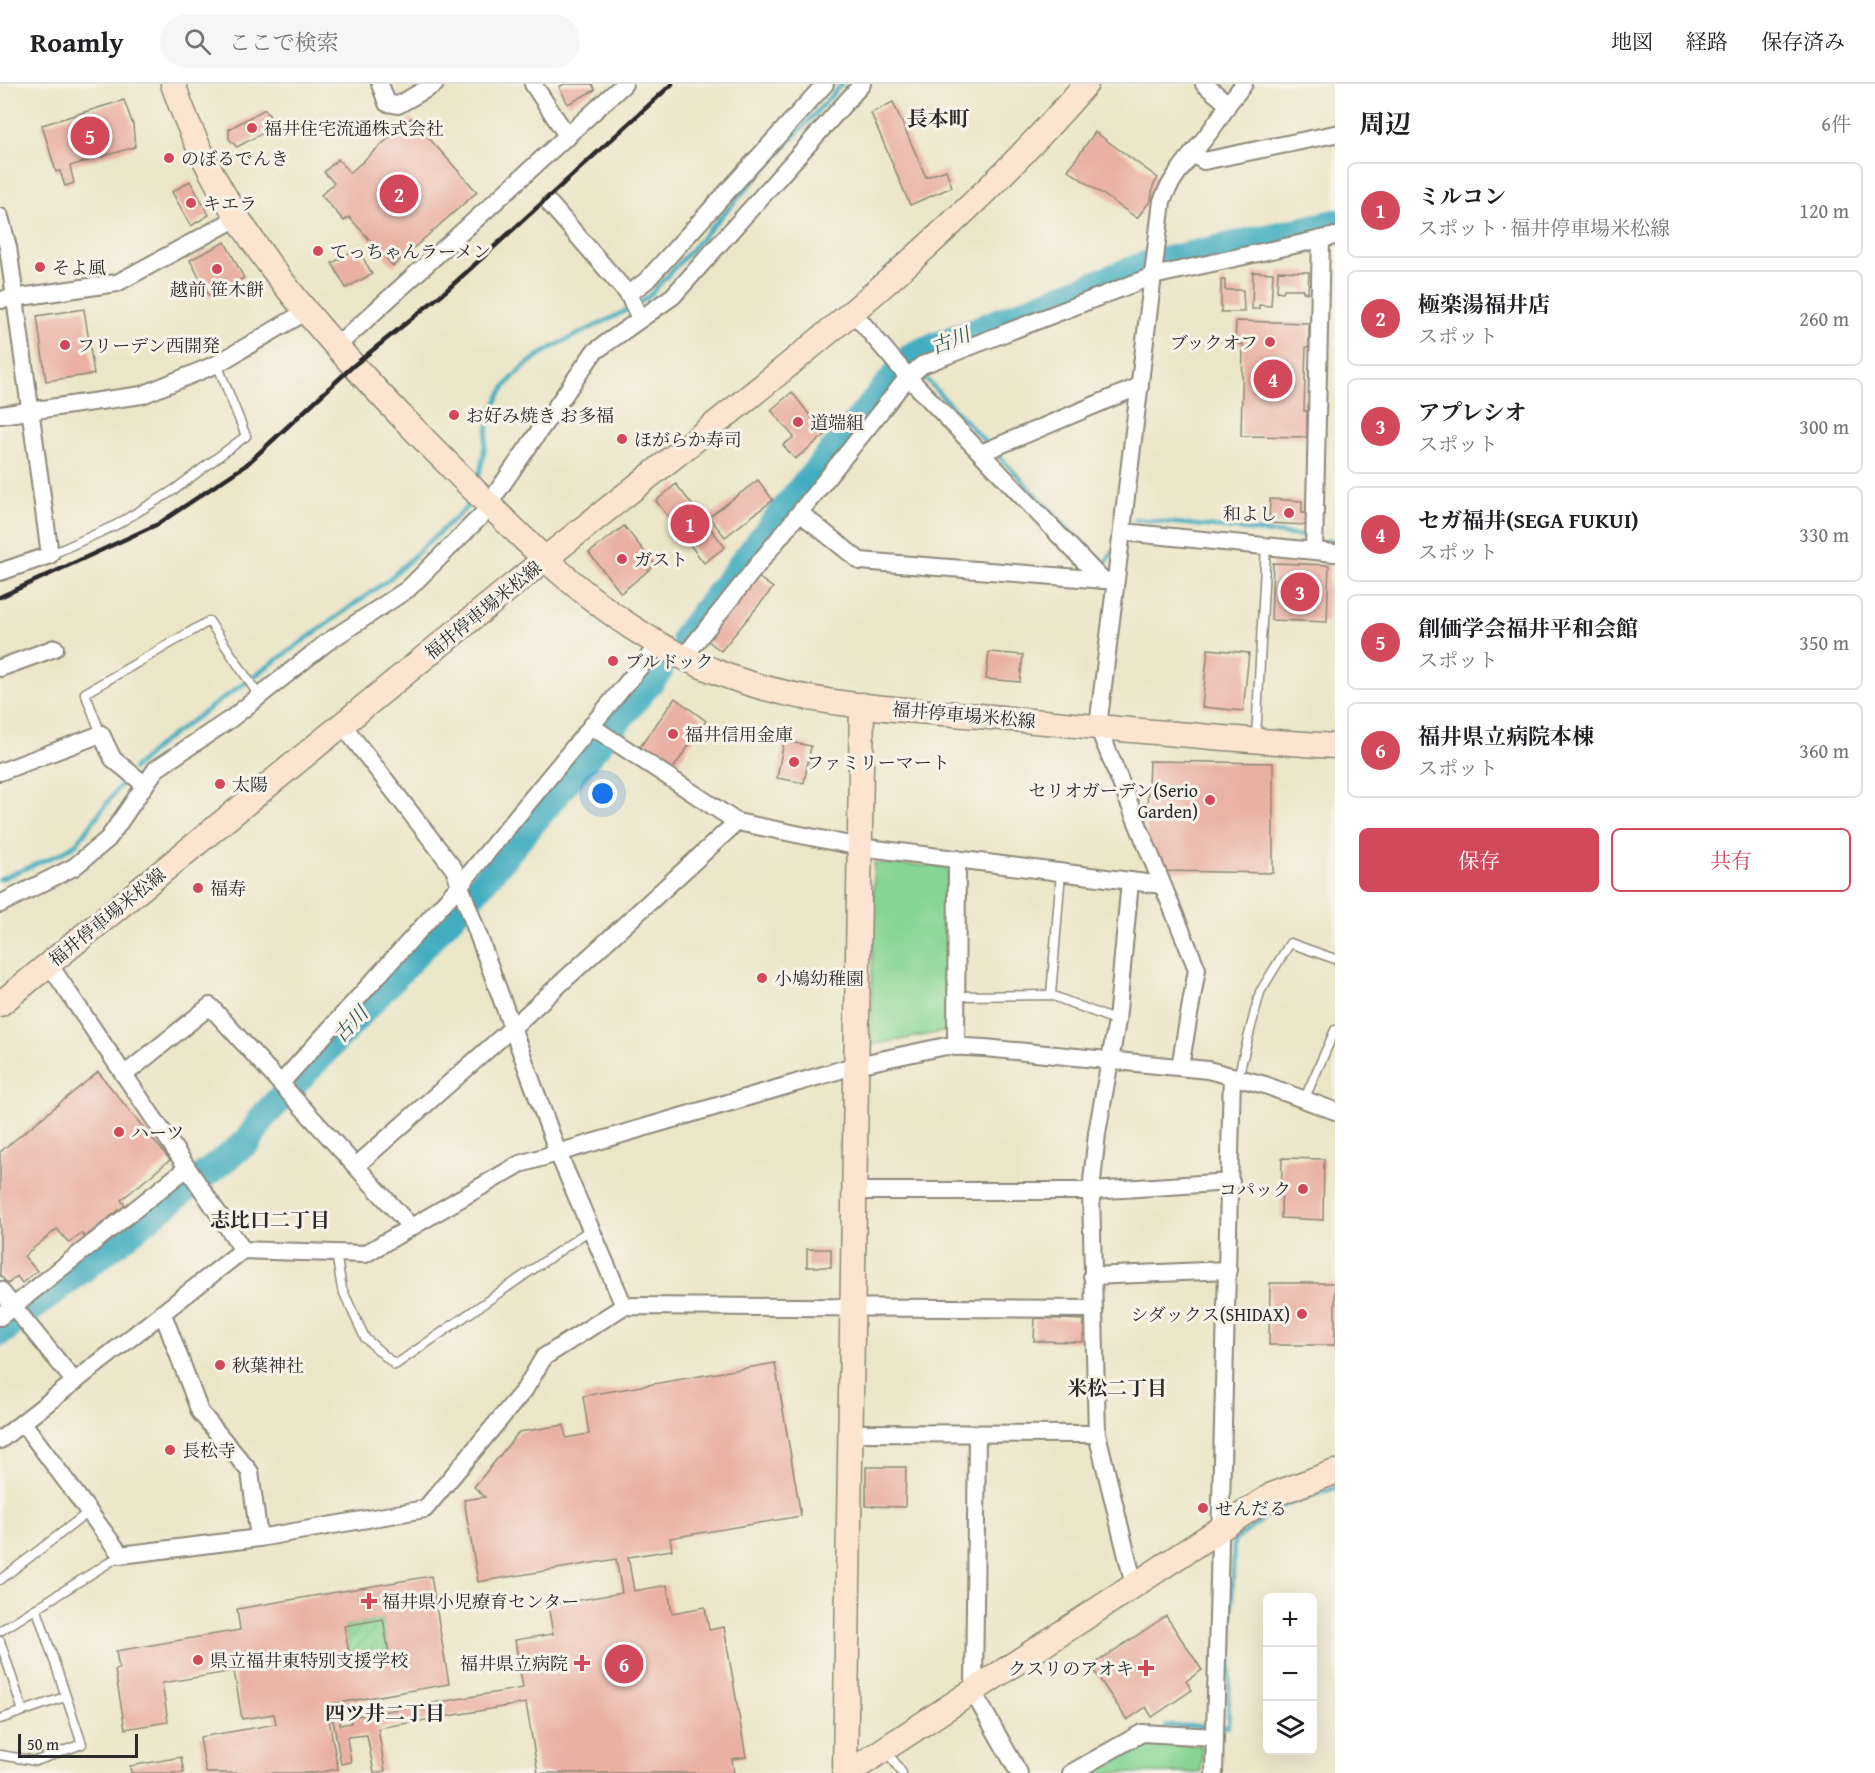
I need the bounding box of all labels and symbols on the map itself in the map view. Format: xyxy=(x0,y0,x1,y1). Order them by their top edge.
district label: 長本町 xyxy=(907,103,970,134)
pin: 5 xyxy=(70,113,110,158)
place label: 福井住宅流通株式会社 xyxy=(264,115,444,142)
marker: 福井住宅流通株式会社 xyxy=(245,121,259,135)
place label: のぼるでんき xyxy=(181,145,289,172)
marker: のぼるでんき xyxy=(162,151,176,165)
pin: 2 xyxy=(380,172,418,216)
place label: キエラ xyxy=(203,190,257,217)
marker: キエラ xyxy=(184,196,198,210)
place label: てっちゃんラーメン xyxy=(330,238,491,265)
marker: てっちゃんラーメン xyxy=(311,244,325,258)
place label: そよ風 xyxy=(52,254,106,281)
marker: そよ風 xyxy=(33,260,47,274)
marker: 越前 笹木餅 xyxy=(210,262,224,276)
place label: 越前 笹木餅 xyxy=(170,276,264,303)
water label: 古川 xyxy=(926,319,976,361)
place label: ブックオフ xyxy=(1170,329,1258,356)
place label: フリーデン西開発 xyxy=(77,332,220,359)
marker: ブックオフ xyxy=(1263,335,1277,349)
marker: フリーデン西開発 xyxy=(58,338,72,352)
pin: 4 xyxy=(1254,356,1292,402)
place label: お好み焼き お多福 xyxy=(466,402,614,429)
marker: お好み焼き お多福 xyxy=(447,408,461,422)
place label: 道端組 xyxy=(810,409,864,436)
marker: 道端組 xyxy=(791,415,805,429)
place label: ほがらか寿司 xyxy=(634,426,742,453)
marker: ほがらか寿司 xyxy=(615,432,629,446)
place label: 和よし xyxy=(1223,500,1277,527)
pin: 1 xyxy=(670,502,710,546)
marker: 和よし xyxy=(1282,506,1296,520)
place label: ガスト xyxy=(634,546,688,573)
marker: ガスト xyxy=(615,552,629,566)
street label: 福井停車場米松線 xyxy=(419,554,547,666)
pin: 3 xyxy=(1280,570,1320,614)
place label: ブルドック xyxy=(625,648,714,675)
marker: ブルドック xyxy=(606,654,620,668)
street label: 福井停車場米松線 xyxy=(891,695,1037,735)
place label: 福井信用金庫 xyxy=(685,721,793,748)
marker: 福井信用金庫 xyxy=(666,727,680,741)
place label: ファミリーマート xyxy=(806,749,950,776)
marker: ファミリーマート xyxy=(787,755,801,769)
place label: 太陽 xyxy=(232,771,268,798)
marker: 太陽 xyxy=(213,777,227,791)
place label: セリオガーデン(Serio Garden) xyxy=(1028,777,1198,825)
your location xyxy=(588,779,617,808)
marker: セリオガーデン(Serio Garden) xyxy=(1203,793,1217,807)
street label: 福井停車場米松線 xyxy=(43,861,171,973)
place label: 福寿 xyxy=(210,875,246,902)
marker: 福寿 xyxy=(191,881,205,895)
place label: 小鳩幼稚園 xyxy=(774,965,864,992)
marker: 小鳩幼稚園 xyxy=(755,971,769,985)
water label: 古川 xyxy=(326,998,376,1049)
place label: ハーツ xyxy=(131,1119,184,1146)
marker: ハーツ xyxy=(112,1125,126,1139)
place label: コパック xyxy=(1219,1176,1291,1203)
marker: コパック xyxy=(1296,1182,1310,1196)
district label: 志比口二丁目 xyxy=(210,1205,330,1234)
place label: シダックス(SHIDAX) xyxy=(1131,1301,1290,1328)
marker: シダックス(SHIDAX) xyxy=(1295,1307,1309,1321)
place label: 秋葉神社 xyxy=(232,1352,304,1379)
marker: 秋葉神社 xyxy=(213,1358,227,1372)
district label: 米松二丁目 xyxy=(1067,1373,1167,1402)
place label: 長松寺 xyxy=(182,1437,236,1464)
marker: 長松寺 xyxy=(163,1443,177,1457)
place label: せんだる xyxy=(1215,1495,1287,1522)
marker: せんだる xyxy=(1196,1501,1210,1515)
place label: 福井県小児療育センター xyxy=(382,1588,579,1615)
marker: 福井県小児療育センター xyxy=(360,1592,378,1610)
pin: 6 xyxy=(604,1642,644,1686)
place label: 県立福井東特別支援学校 xyxy=(210,1647,408,1674)
place label: 福井県立病院 xyxy=(460,1650,568,1677)
marker: 県立福井東特別支援学校 xyxy=(191,1653,205,1667)
marker: 福井県立病院 xyxy=(573,1654,591,1672)
place label: クスリのアオキ xyxy=(1008,1655,1134,1682)
marker: クスリのアオキ xyxy=(1139,1661,1153,1675)
district label: 四ツ井二丁目 xyxy=(325,1698,445,1727)
scale bar xyxy=(18,1731,138,1758)

